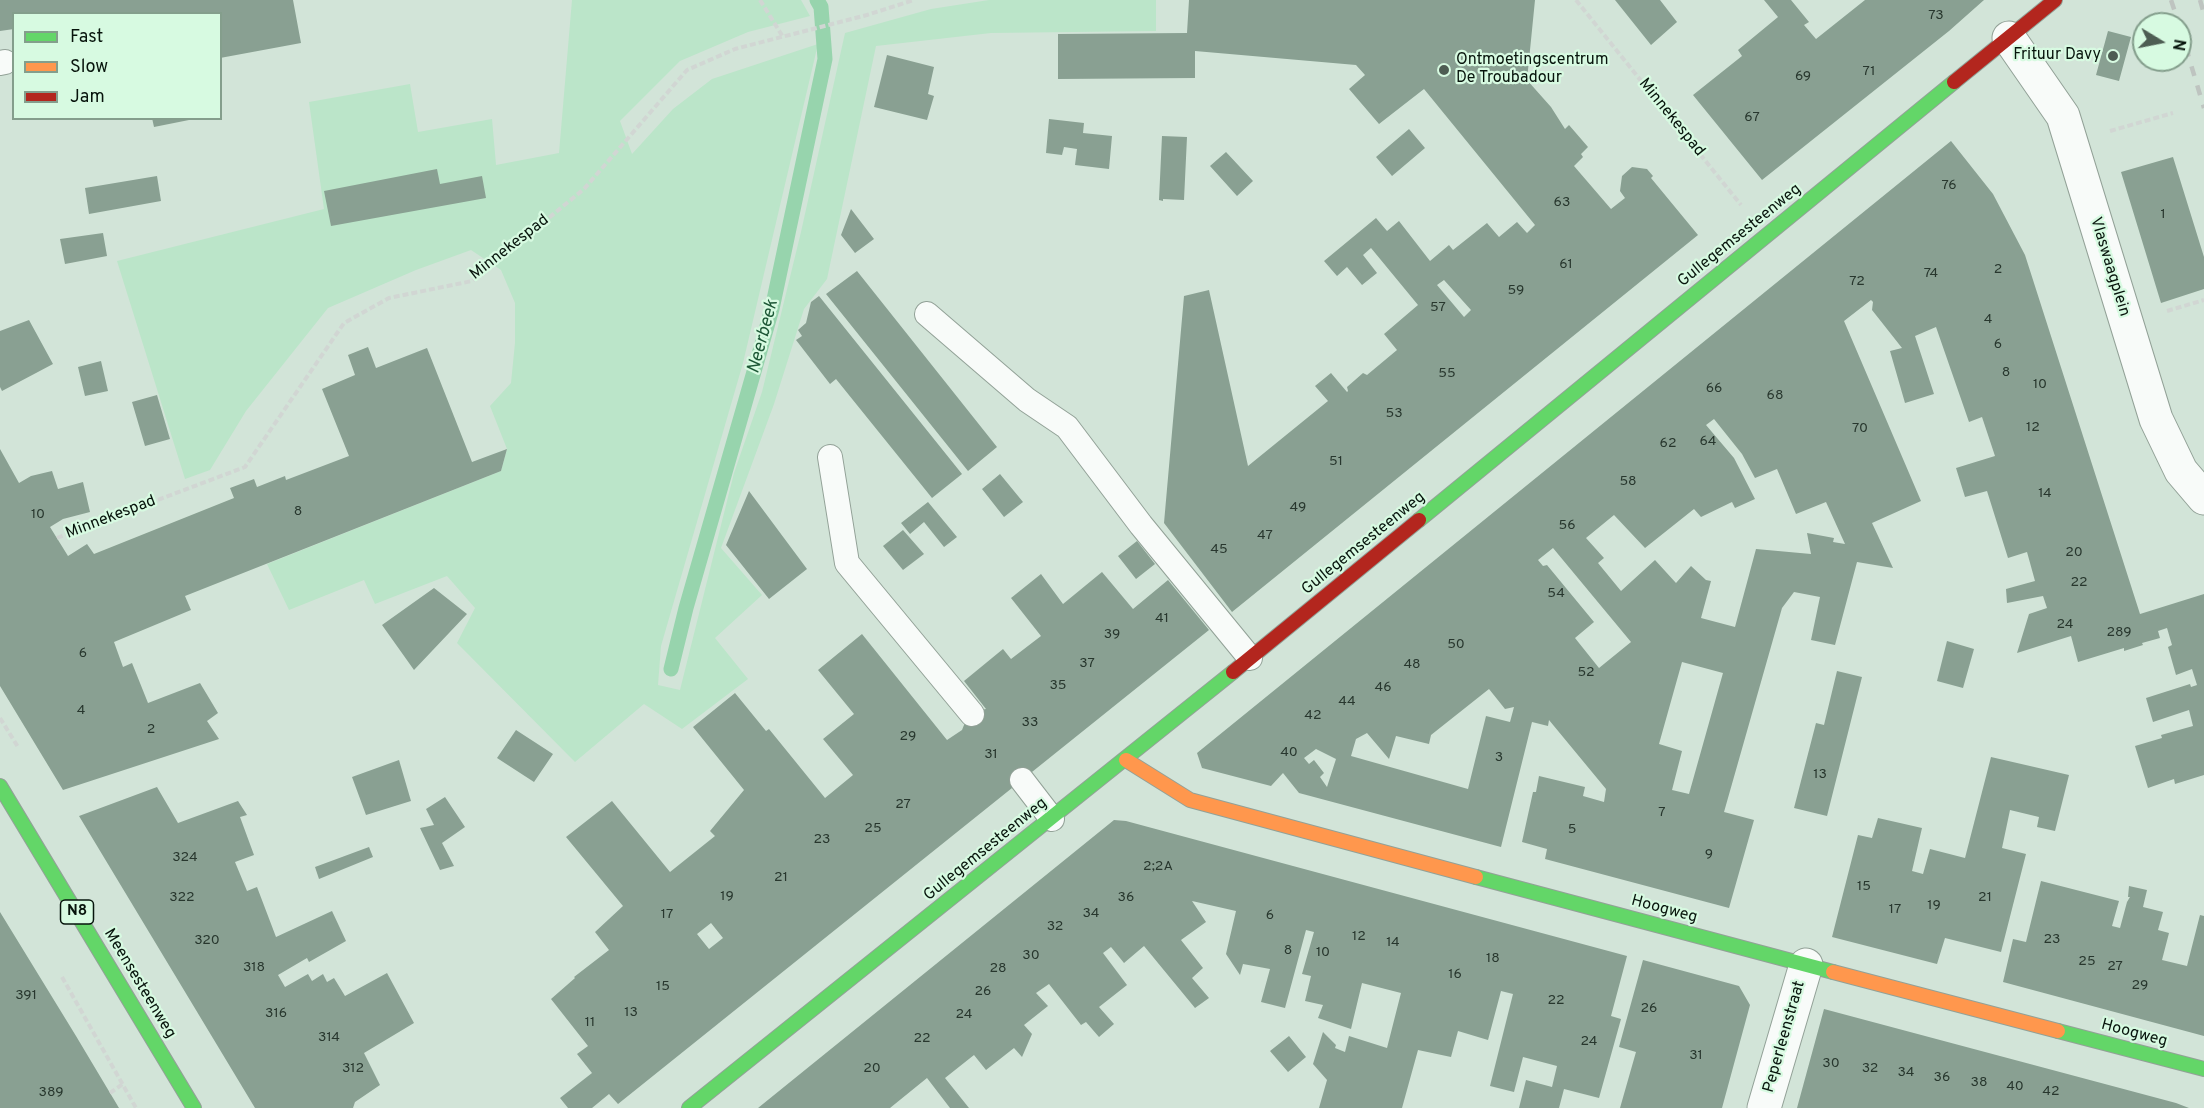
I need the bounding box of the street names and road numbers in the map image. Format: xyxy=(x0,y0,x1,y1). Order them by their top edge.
street label: Minnekespad xyxy=(1634,75,1708,161)
street label: Gullegemsesteenweg xyxy=(1674,180,1806,292)
street label: Minnekespad xyxy=(467,211,553,285)
street label: Vlaswaagplein xyxy=(2085,215,2133,319)
street label: Gullegemsesteenweg xyxy=(1298,488,1430,600)
street label: Minnekespad xyxy=(63,492,159,544)
street label: Gullegemsesteenweg xyxy=(920,794,1052,906)
street label: Hoogweg xyxy=(1629,892,1699,928)
road number: N8 xyxy=(60,900,94,924)
street label: Meensesteenweg xyxy=(99,926,179,1042)
street label: Peperleenstraat xyxy=(1760,979,1810,1095)
street label: Hoogweg xyxy=(2099,1016,2169,1052)

